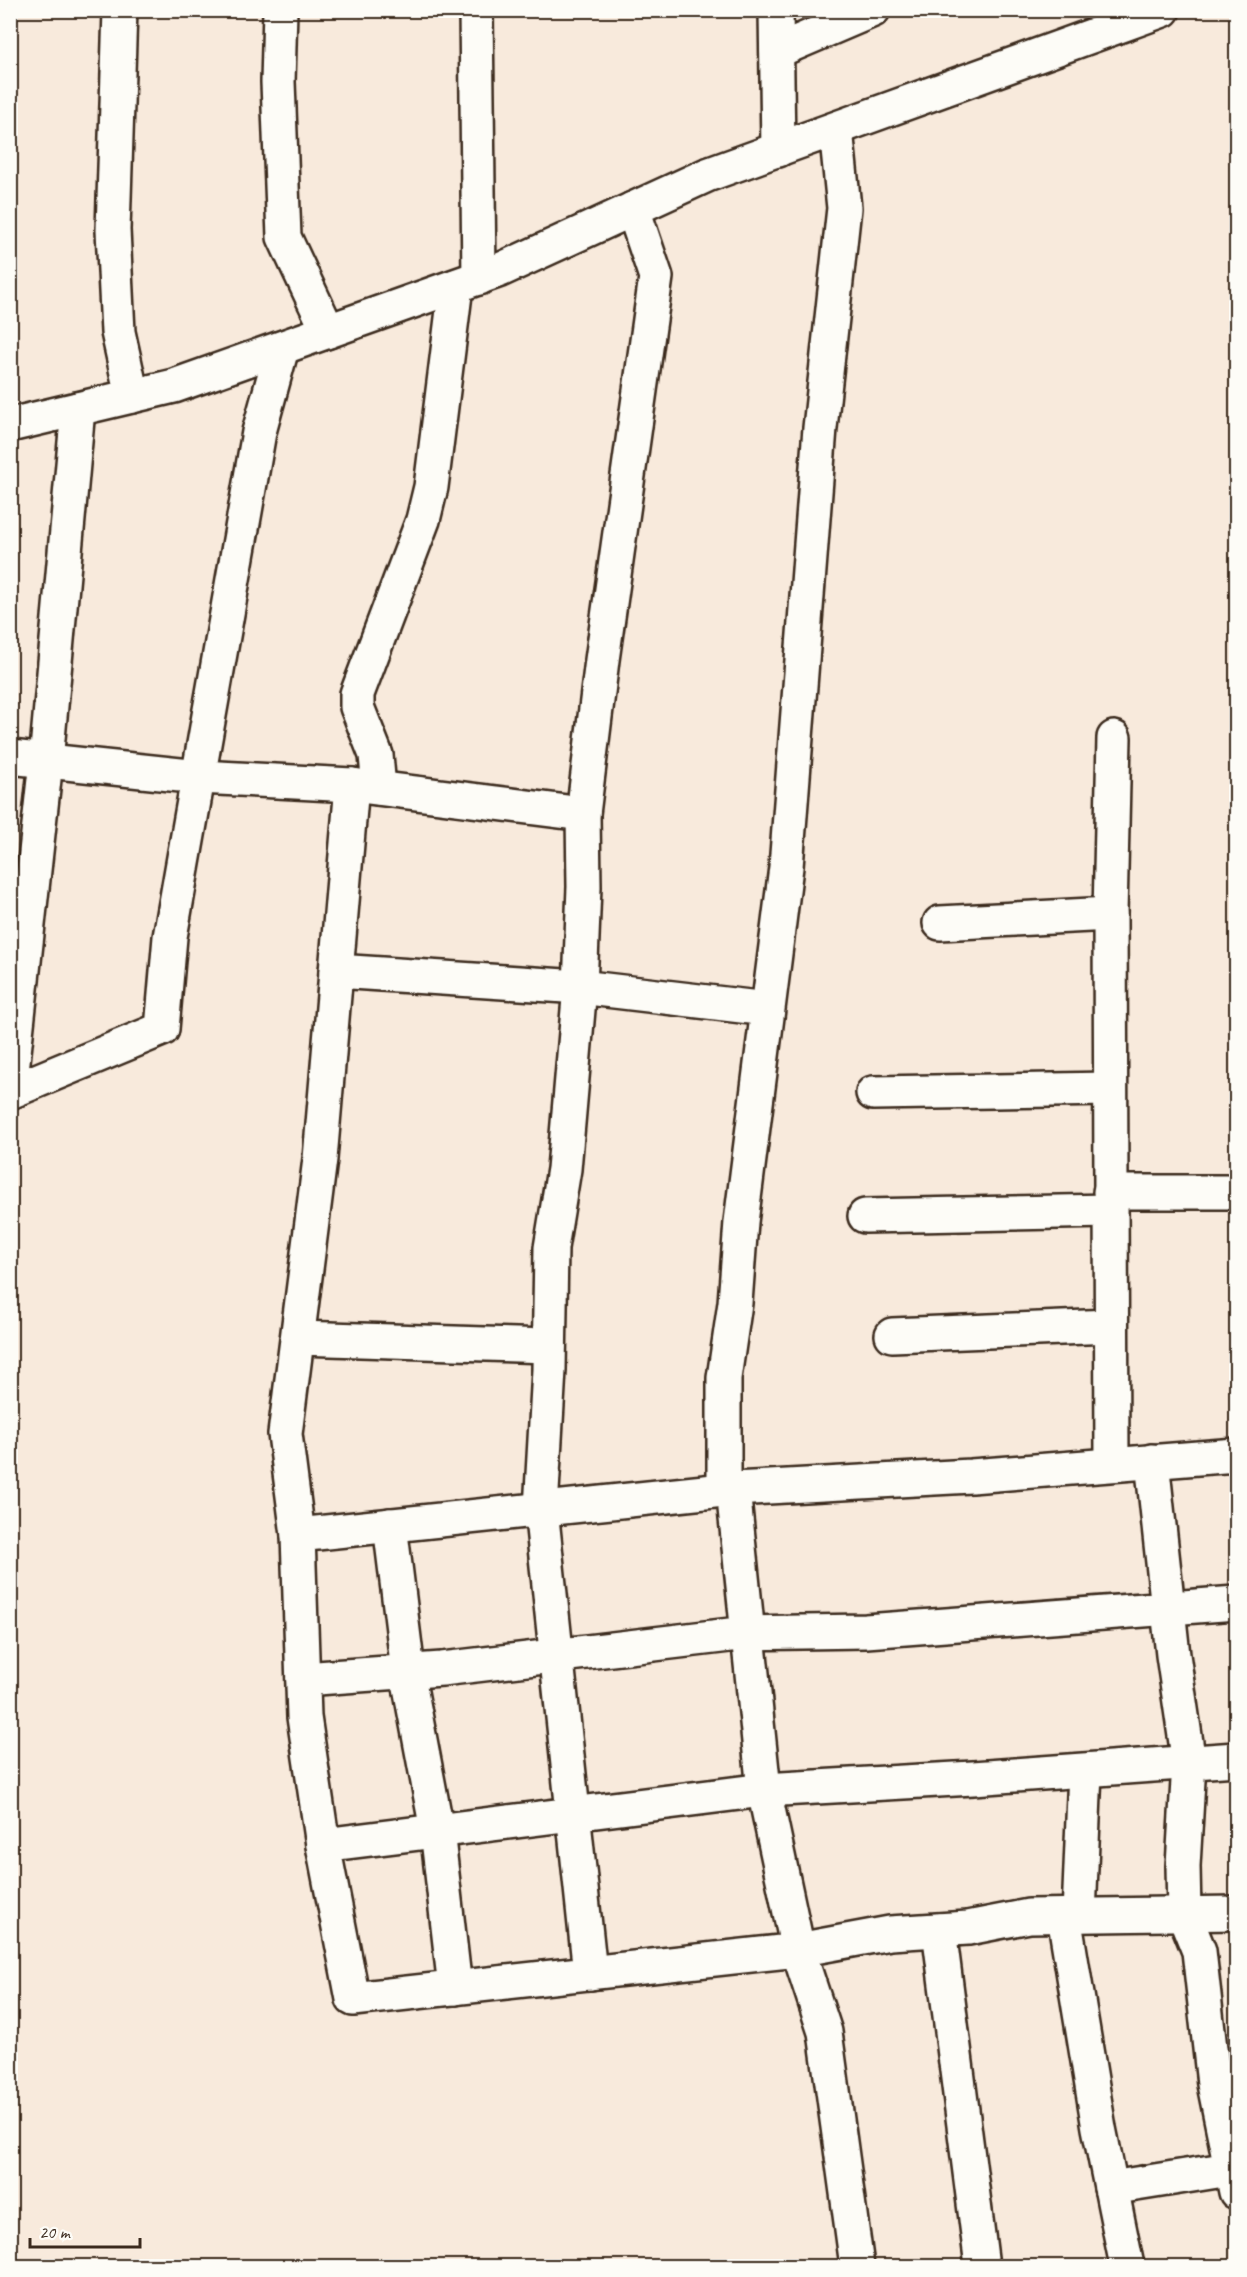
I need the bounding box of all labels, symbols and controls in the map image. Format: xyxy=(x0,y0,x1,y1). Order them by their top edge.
scale bar xyxy=(30,2211,140,2249)
text: 20 m xyxy=(39,2221,72,2243)

